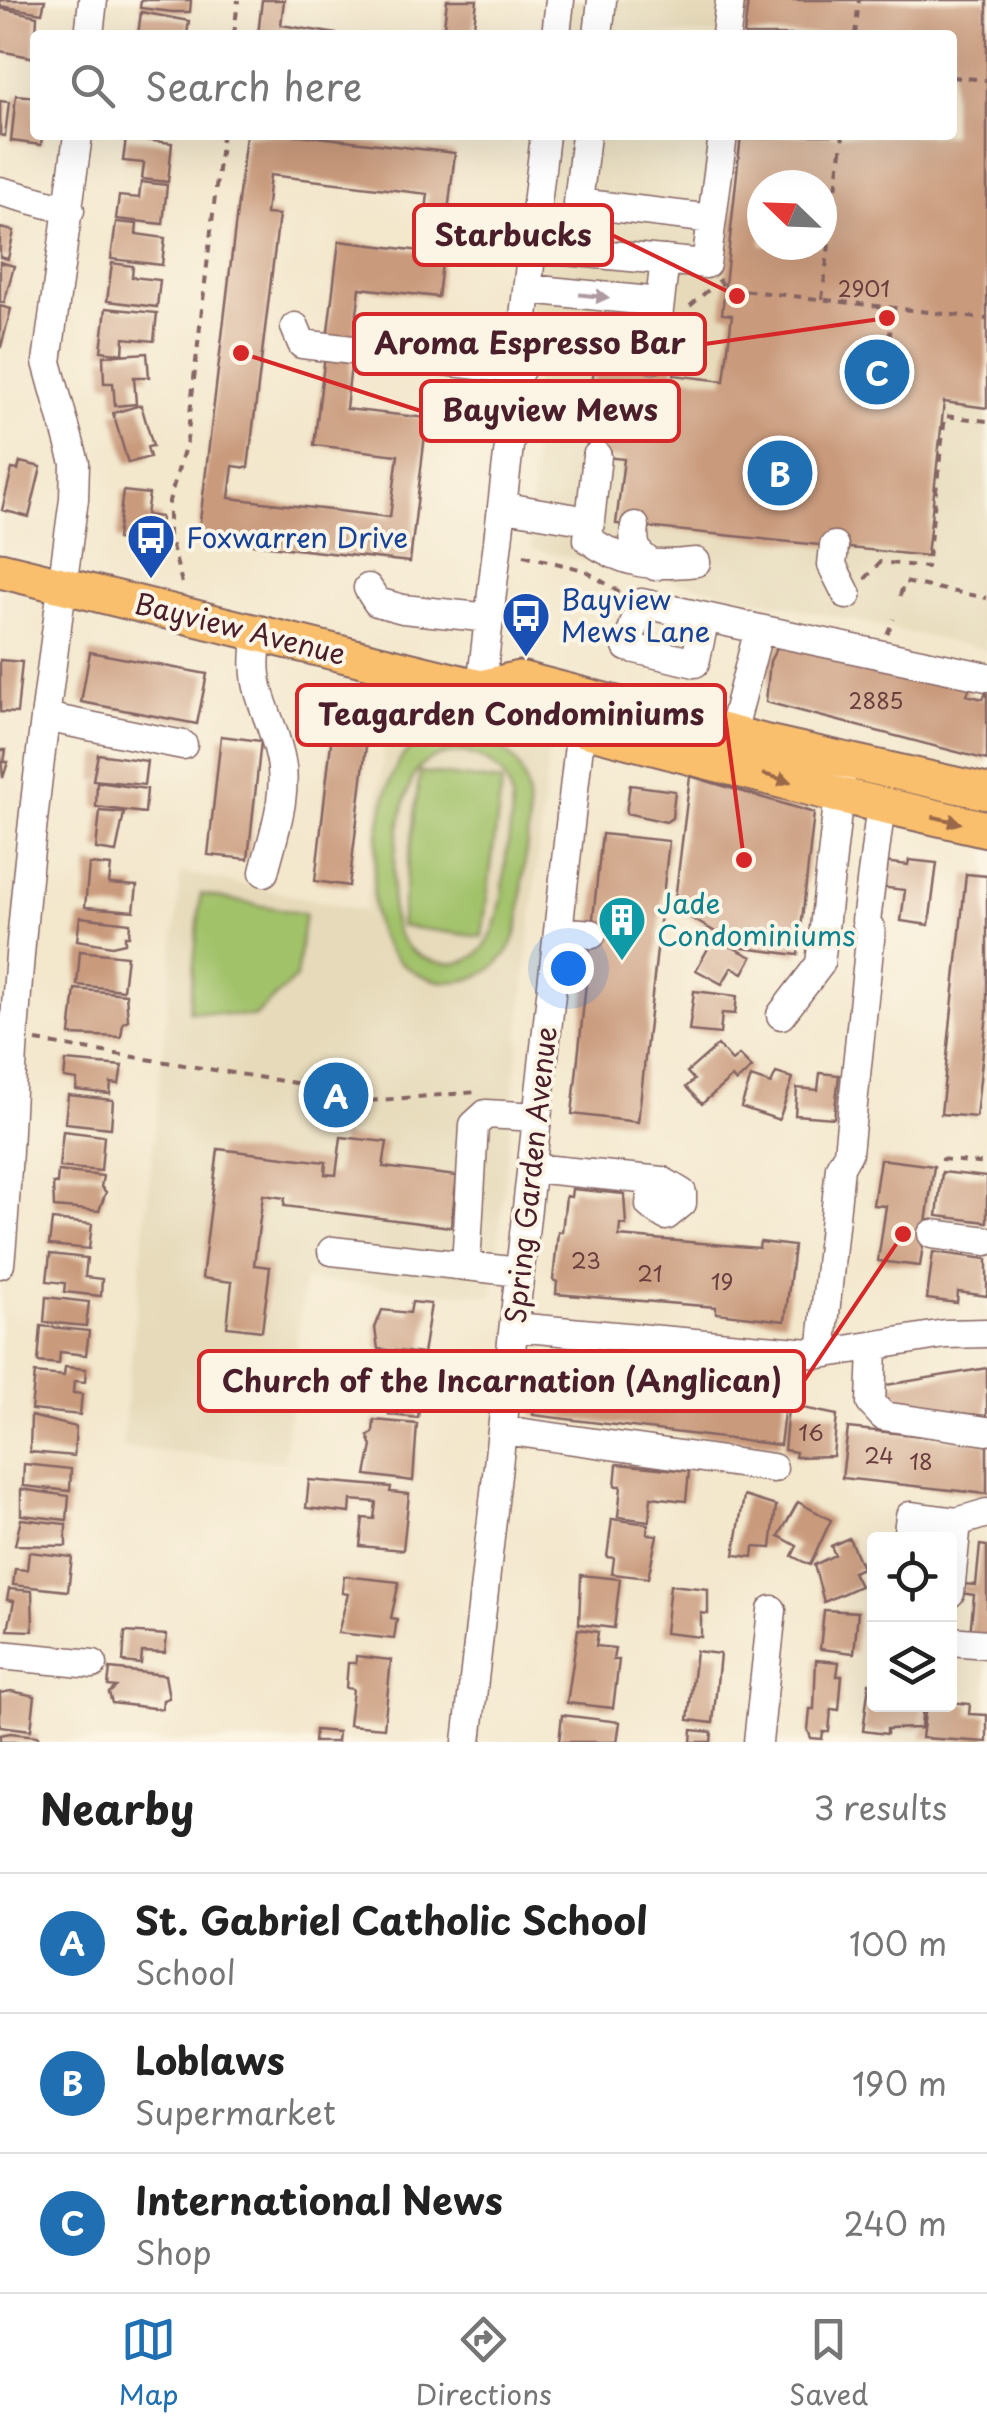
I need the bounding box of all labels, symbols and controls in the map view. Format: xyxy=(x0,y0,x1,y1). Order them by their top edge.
search box xyxy=(30,30,957,140)
text: Search here xyxy=(145,57,362,114)
icon: search xyxy=(65,58,120,113)
north arrow xyxy=(747,170,837,260)
callout: Starbucks xyxy=(414,205,612,265)
text: Starbucks xyxy=(434,211,592,256)
house number: 2901 xyxy=(838,271,890,304)
one-way arrow xyxy=(579,288,611,304)
callout: Aroma Espresso Bar xyxy=(354,314,705,374)
text: Aroma Espresso Bar xyxy=(374,319,686,364)
pin: C xyxy=(844,334,910,410)
callout: Bayview Mews xyxy=(421,381,679,441)
text: Bayview Mews xyxy=(442,386,658,431)
pin: B xyxy=(748,436,812,510)
bus stop icon: Foxwarren Drive xyxy=(125,512,177,580)
place label: Foxwarren Drive xyxy=(186,515,408,558)
place label: Bayview Mews Lane xyxy=(561,577,711,652)
street label: Bayview Avenue xyxy=(130,581,350,675)
bus stop icon: Bayview Mews Lane xyxy=(500,590,552,658)
house number: 2885 xyxy=(849,683,903,716)
callout: Teagarden Condominiums xyxy=(297,685,725,745)
text: Teagarden Condominiums xyxy=(318,690,704,735)
one-way arrow xyxy=(762,771,793,787)
one-way arrow xyxy=(932,813,963,828)
place label: Jade Condominiums xyxy=(657,881,855,956)
building icon: Jade Condominiums xyxy=(596,894,648,962)
your location xyxy=(543,943,594,994)
street label: Spring Garden Avenue xyxy=(493,1024,566,1325)
pin: A xyxy=(304,1058,368,1132)
house number: 23 xyxy=(571,1243,601,1276)
house number: 21 xyxy=(637,1256,663,1289)
house number: 19 xyxy=(711,1264,733,1297)
callout: Church of the Incarnation (Anglican) xyxy=(199,1351,804,1411)
text: Church of the Incarnation (Anglican) xyxy=(222,1357,782,1402)
house number: 16 xyxy=(798,1415,824,1448)
house number: 24 xyxy=(864,1438,894,1471)
house number: 18 xyxy=(909,1444,933,1477)
map controls xyxy=(867,1532,957,1712)
button: locate xyxy=(867,1532,957,1622)
button: layers xyxy=(867,1622,957,1712)
text: Nearby xyxy=(40,1776,194,1839)
text: 3 results xyxy=(813,1783,947,1831)
text: St. Gabriel Catholic School xyxy=(135,1891,648,1948)
text: A xyxy=(60,1919,85,1967)
text: 100 m xyxy=(849,1919,947,1967)
text: School xyxy=(135,1948,236,1996)
text: Loblaws xyxy=(135,2031,285,2088)
text: B xyxy=(62,2059,83,2107)
text: 190 m xyxy=(852,2059,947,2107)
text: Supermarket xyxy=(135,2088,336,2136)
text: International News xyxy=(135,2171,503,2228)
text: C xyxy=(60,2199,85,2247)
text: 240 m xyxy=(844,2199,947,2247)
text: Shop xyxy=(135,2228,212,2276)
tab: Map xyxy=(119,2312,178,2415)
tab: Directions xyxy=(416,2312,552,2415)
tab: Saved xyxy=(789,2312,868,2415)

